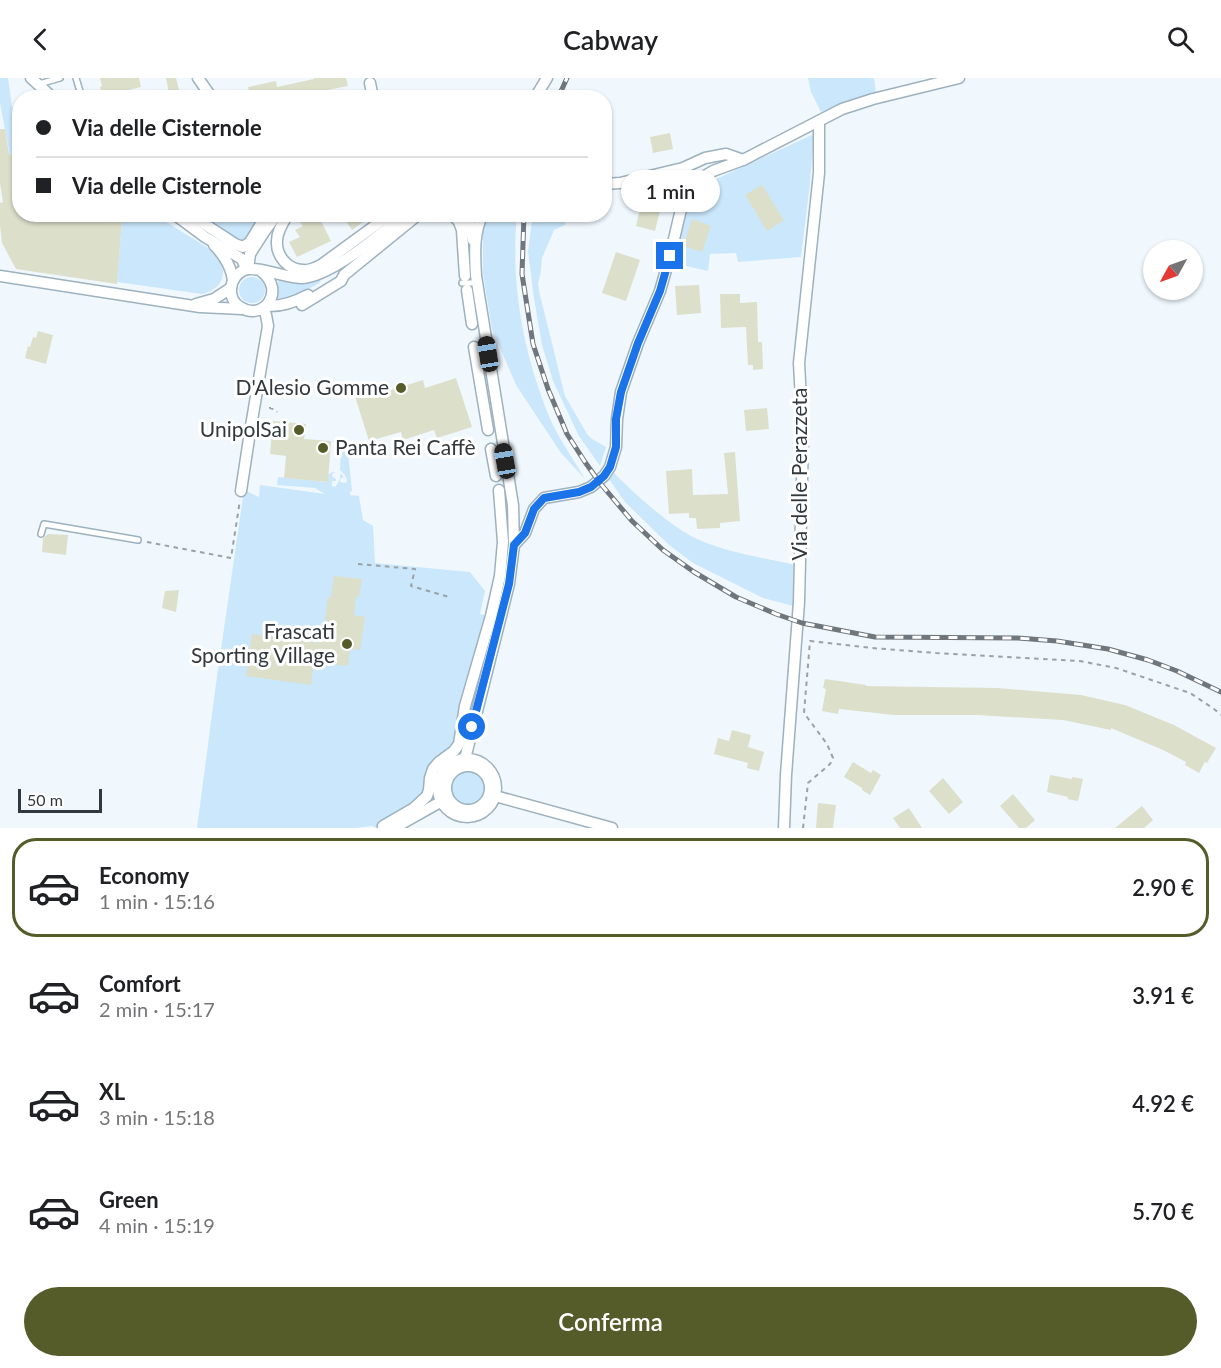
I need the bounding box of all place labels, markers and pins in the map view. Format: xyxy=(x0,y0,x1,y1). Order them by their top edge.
place label: D'Alesio Gomme xyxy=(236,374,389,399)
marker: D'Alesio Gomme xyxy=(394,381,408,395)
place label: UnipolSai xyxy=(200,416,287,441)
marker: UnipolSai xyxy=(292,423,306,437)
place label: Panta Rei Caffè xyxy=(335,434,476,459)
marker: Panta Rei Caffè xyxy=(316,441,330,455)
place label: Frascati Sporting Village xyxy=(191,618,335,667)
marker: Frascati Sporting Village xyxy=(340,637,354,651)

